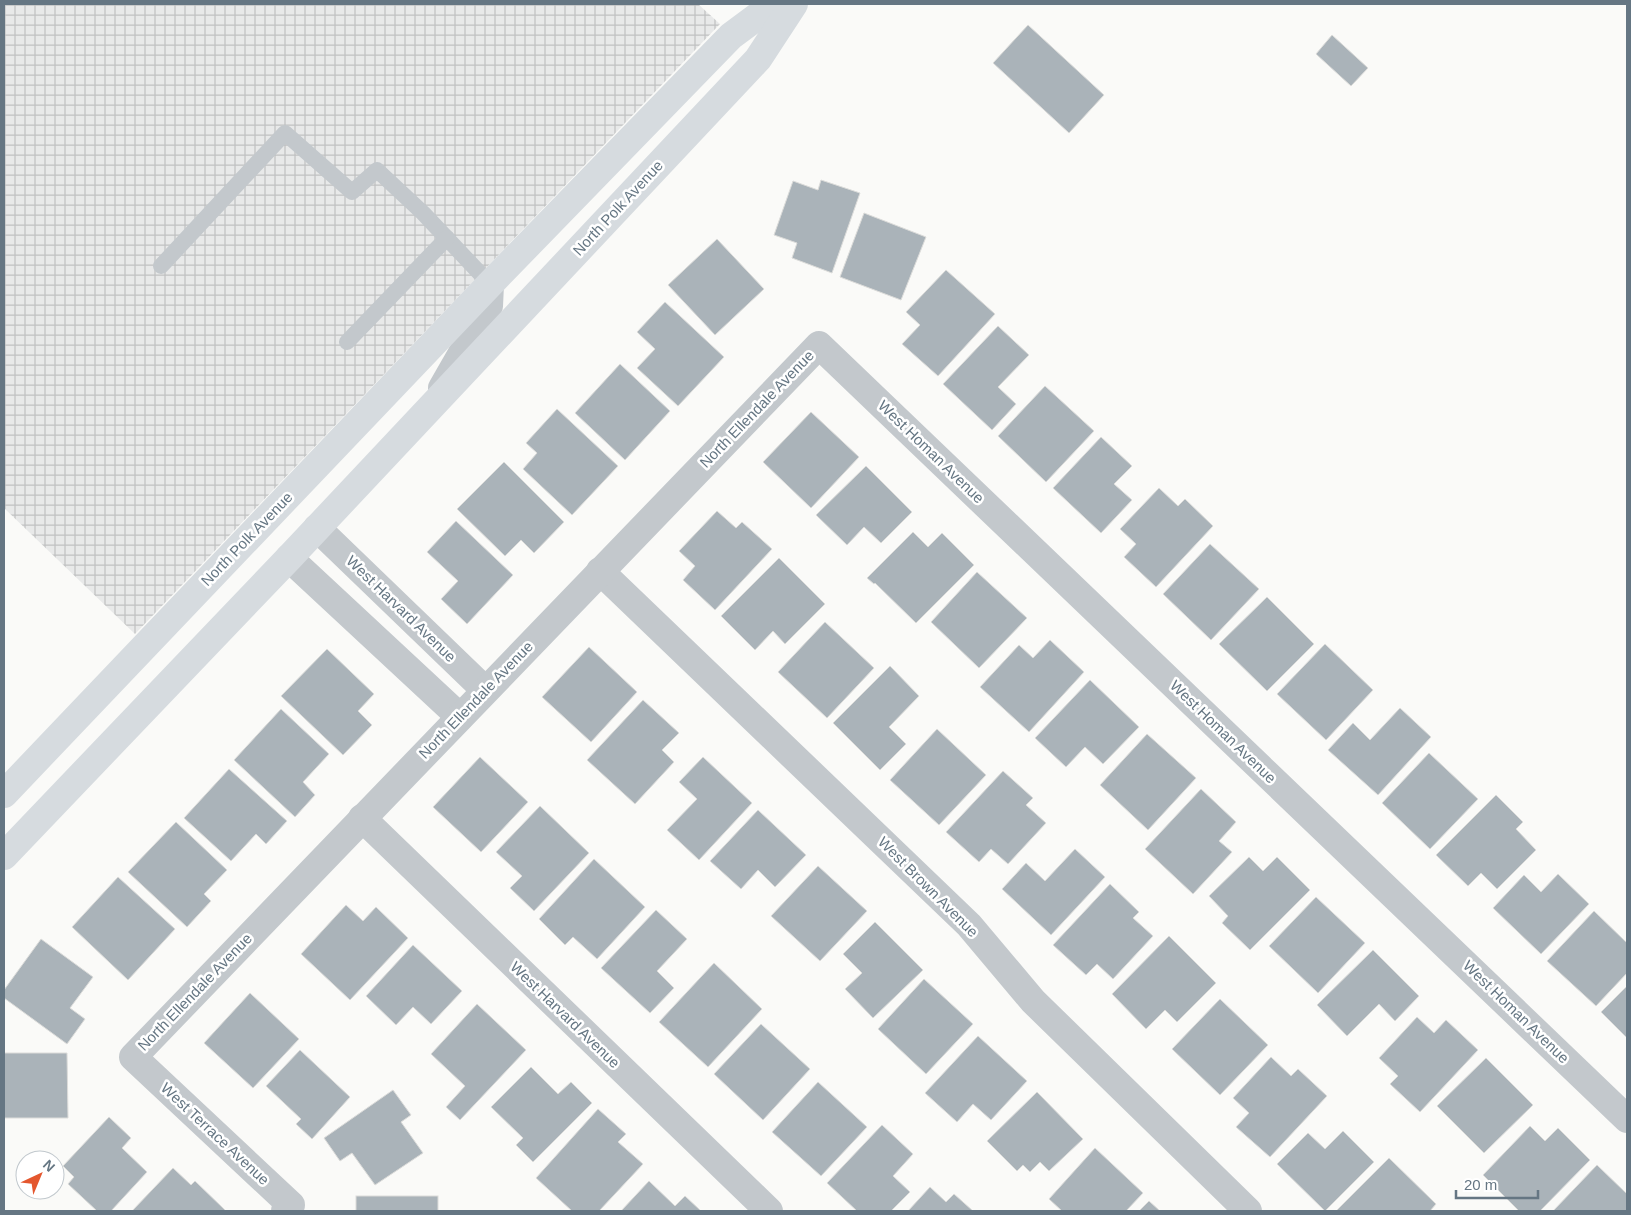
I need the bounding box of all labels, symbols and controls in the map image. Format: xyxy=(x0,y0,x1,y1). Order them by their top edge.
street label: North Polk Avenue xyxy=(569,157,666,259)
street label: North Ellendale Avenue xyxy=(696,346,817,471)
street label: West Homan Avenue xyxy=(875,397,988,507)
street label: North Polk Avenue xyxy=(197,488,296,589)
street label: West Harvard Avenue xyxy=(343,552,460,665)
street label: North Ellendale Avenue xyxy=(415,637,536,762)
street label: West Homan Avenue xyxy=(1167,677,1280,787)
street label: West Brown Avenue xyxy=(875,833,982,940)
street label: North Ellendale Avenue xyxy=(134,929,255,1054)
street label: West Homan Avenue xyxy=(1460,957,1573,1067)
street label: West Harvard Avenue xyxy=(507,958,624,1071)
street label: West Terrace Avenue xyxy=(158,1079,273,1188)
north arrow xyxy=(15,1150,65,1200)
text: N xyxy=(40,1156,58,1175)
scale bar xyxy=(1456,1168,1538,1200)
text: 20 m xyxy=(1464,1176,1497,1193)

